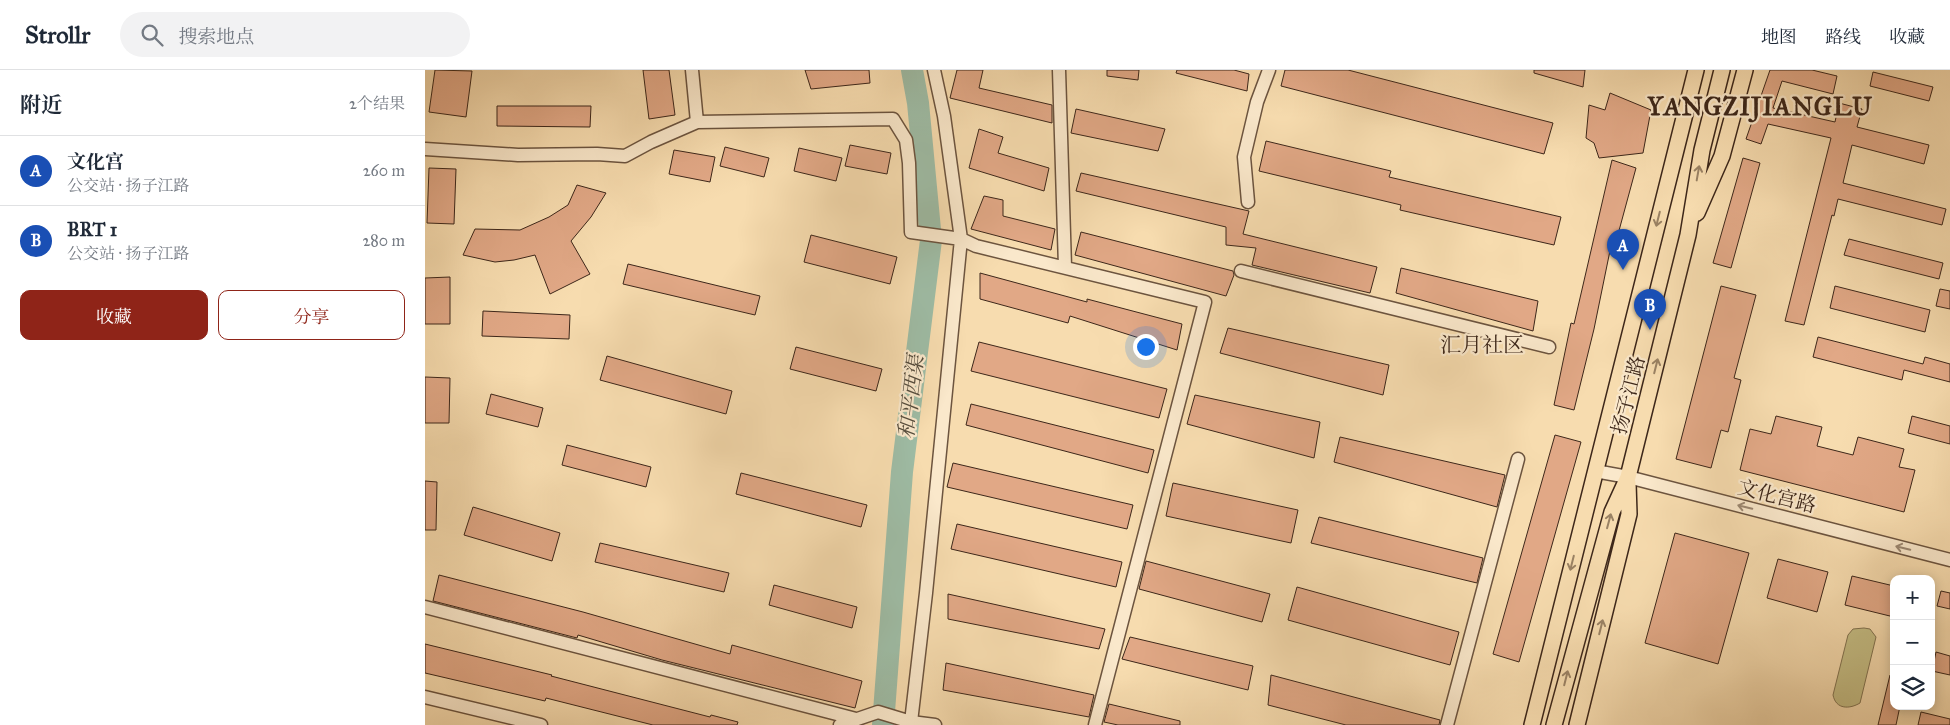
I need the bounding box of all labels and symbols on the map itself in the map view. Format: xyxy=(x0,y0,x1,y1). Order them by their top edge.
district label: YANGZIJIANGLU xyxy=(1646,91,1873,123)
one-way arrow xyxy=(1694,166,1704,182)
one-way arrow xyxy=(1653,211,1662,227)
pin: A xyxy=(1607,229,1639,270)
pin: B xyxy=(1634,289,1666,330)
district label: 汇月社区 xyxy=(1440,332,1524,358)
your location xyxy=(1133,334,1159,360)
water label: 和平西渠 xyxy=(893,351,929,440)
street label: 扬子江路 xyxy=(1607,353,1649,437)
one-way arrow xyxy=(1652,358,1661,374)
street label: 文化宫路 xyxy=(1735,475,1819,517)
one-way arrow xyxy=(1738,502,1754,512)
one-way arrow xyxy=(1605,513,1615,529)
one-way arrow xyxy=(1895,543,1911,552)
one-way arrow xyxy=(1567,555,1576,571)
one-way arrow xyxy=(1597,619,1606,635)
one-way arrow xyxy=(1562,670,1571,686)

